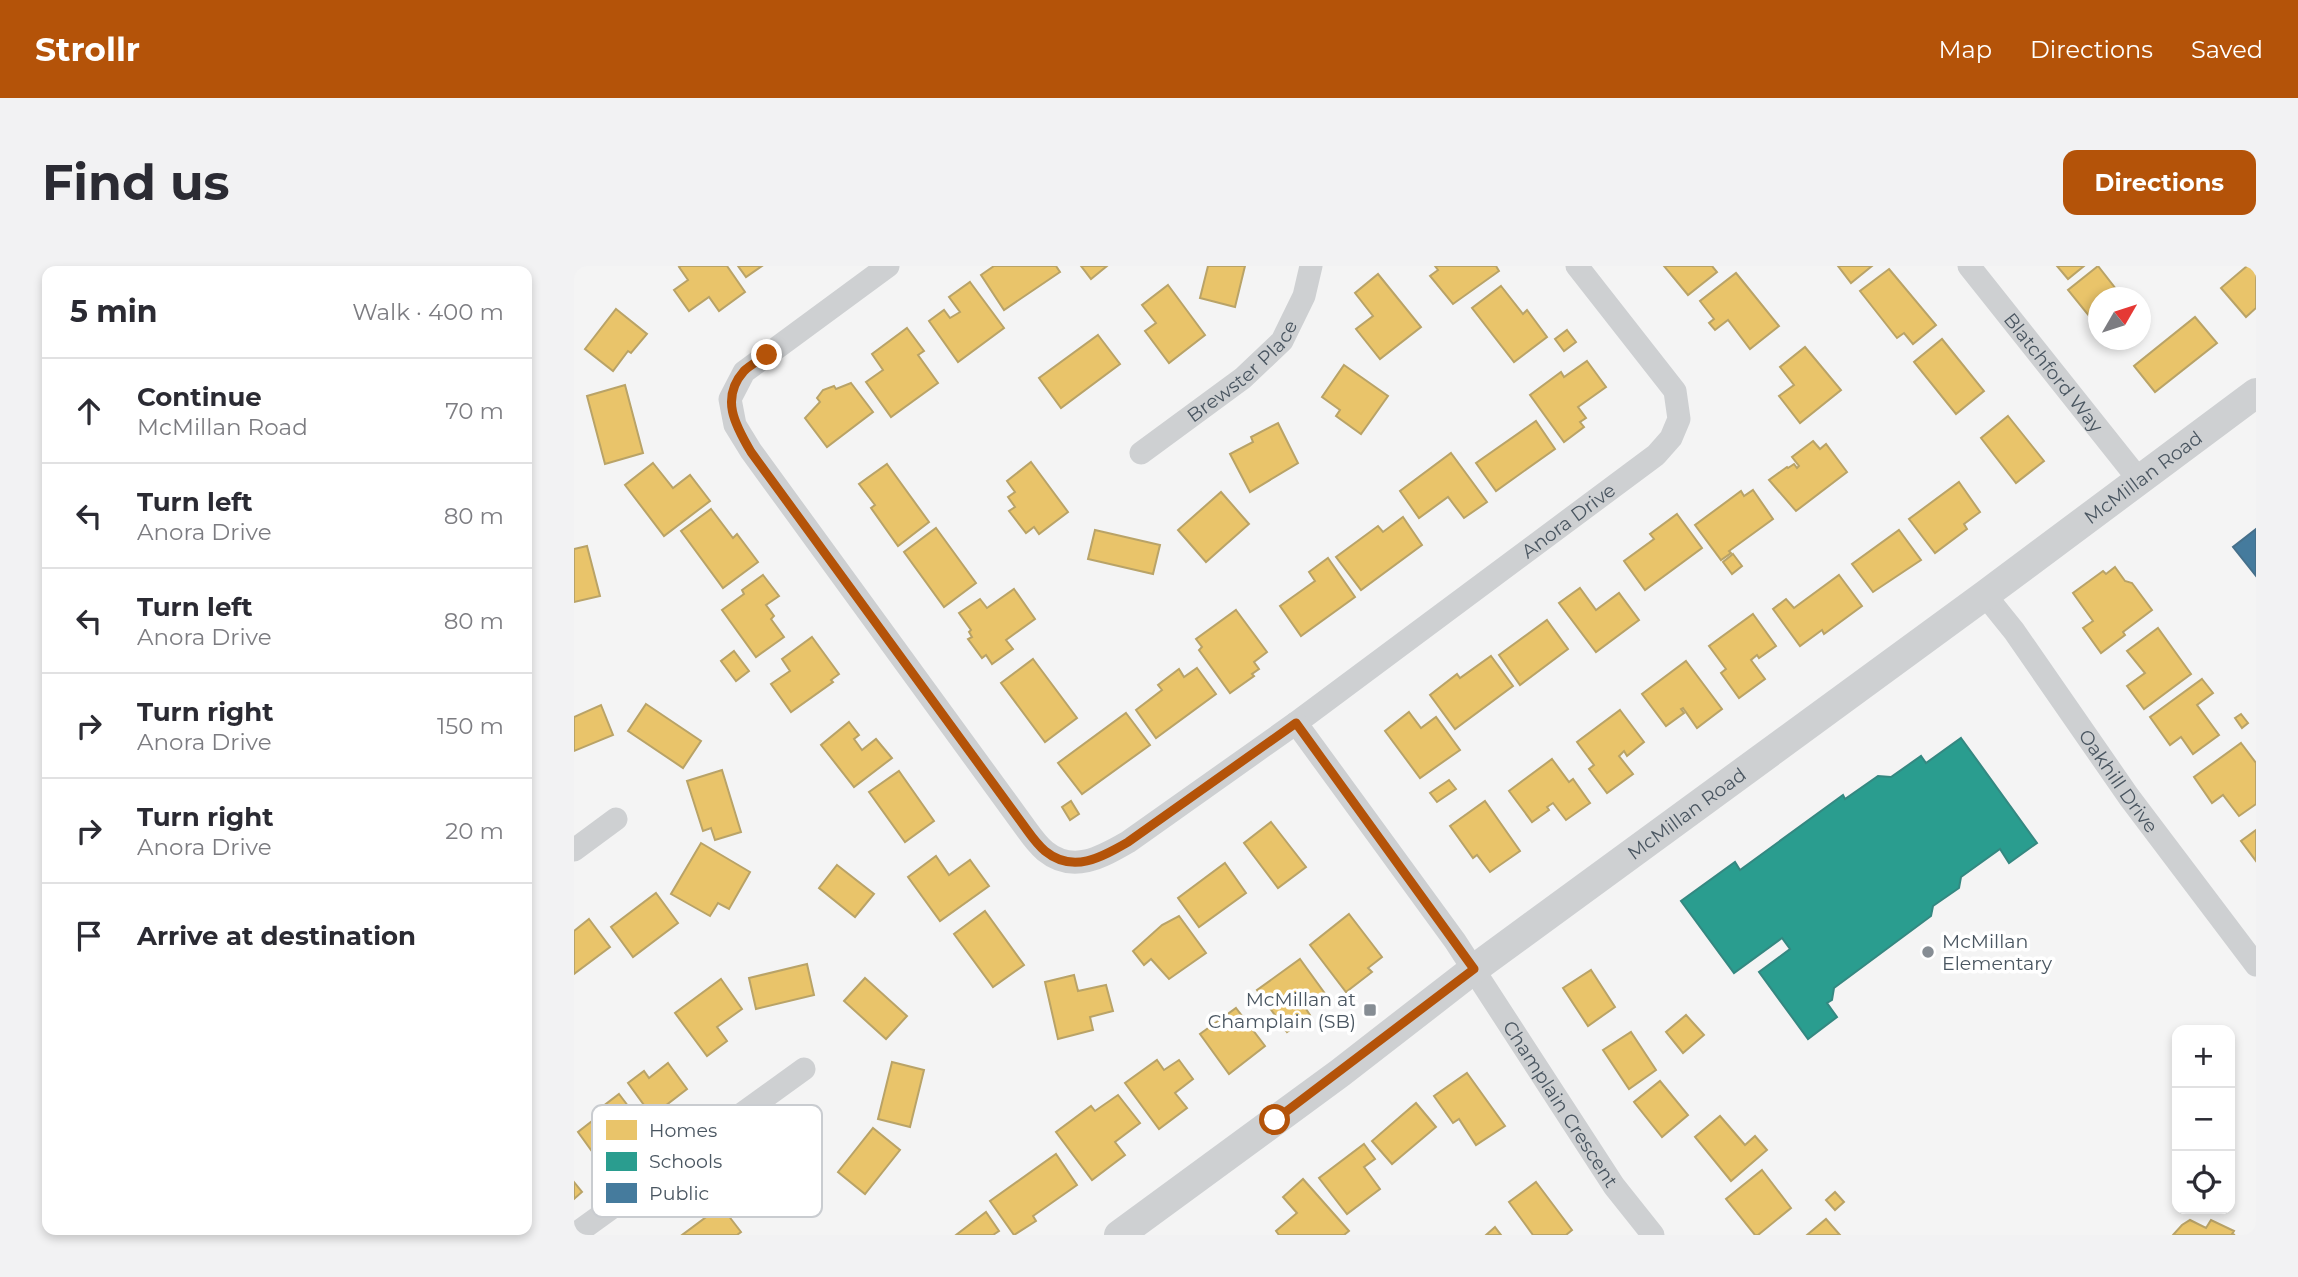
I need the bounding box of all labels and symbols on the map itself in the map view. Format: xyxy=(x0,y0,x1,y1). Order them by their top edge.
north arrow xyxy=(2088,287,2151,350)
street label: Blatchford Way xyxy=(1999,308,2108,438)
street label: Brewster Place xyxy=(1183,317,1302,427)
route end xyxy=(751,339,782,370)
street label: McMillan Road xyxy=(2080,426,2207,529)
street label: Anora Drive xyxy=(1517,478,1620,563)
street label: Oakhill Drive xyxy=(2074,725,2163,837)
street label: McMillan Road xyxy=(1623,763,1751,865)
place label: McMillan Elementary xyxy=(1942,930,2053,975)
marker: McMillan Elementary xyxy=(1920,944,1936,960)
place label: McMillan at Champlain (SB) xyxy=(1208,988,1356,1033)
marker: McMillan at Champlain (SB) xyxy=(1362,1002,1378,1018)
street label: Champlain Crescent xyxy=(1498,1016,1623,1192)
route start xyxy=(1259,1104,1290,1135)
legend xyxy=(592,1105,822,1217)
text: Homes xyxy=(649,1119,717,1142)
text: Schools xyxy=(649,1150,722,1173)
text: Public xyxy=(649,1182,709,1205)

